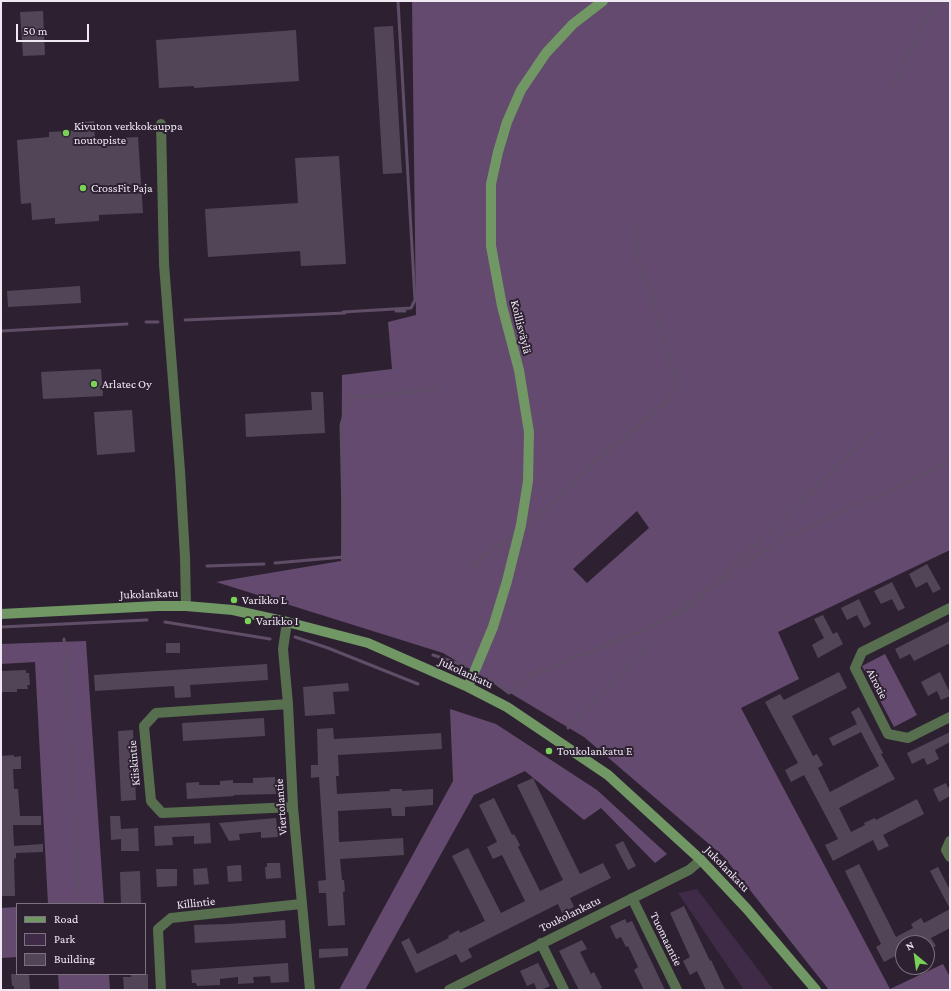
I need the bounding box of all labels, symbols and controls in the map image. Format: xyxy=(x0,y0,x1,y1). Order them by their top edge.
scale bar xyxy=(18,16,91,42)
text: 50 m xyxy=(23,24,47,38)
place label: Kivuton verkkokauppa noutopiste xyxy=(74,119,182,147)
marker: Kivuton verkkokauppa noutopiste xyxy=(61,128,71,138)
place label: CrossFit Paja xyxy=(91,181,153,195)
marker: CrossFit Paja xyxy=(78,183,88,193)
street label: Koillisväylä xyxy=(507,299,535,355)
place label: Arlatec Oy xyxy=(102,377,152,391)
marker: Arlatec Oy xyxy=(89,379,99,389)
street label: Jukolankatu xyxy=(120,586,178,602)
place label: Varikko L xyxy=(242,593,287,607)
marker: Varikko L xyxy=(229,595,239,605)
place label: Varikko I xyxy=(256,614,298,628)
marker: Varikko I xyxy=(243,616,253,626)
street label: Jukolankatu xyxy=(437,654,495,692)
street label: Airotie xyxy=(863,666,891,702)
street label: Kiiskintie xyxy=(125,740,143,786)
place label: Toukolankatu E xyxy=(557,744,632,758)
marker: Toukolankatu E xyxy=(544,746,554,756)
street label: Viertolantie xyxy=(272,778,290,836)
street label: Jukolankatu xyxy=(702,843,752,895)
street label: Toukolankatu xyxy=(537,893,603,935)
street label: Killintie xyxy=(176,894,216,912)
legend xyxy=(16,903,146,975)
street label: Tuomaantie xyxy=(647,910,685,968)
text: Road xyxy=(54,912,78,926)
text: Park xyxy=(54,932,75,946)
north arrow xyxy=(895,935,935,975)
text: N xyxy=(903,938,916,952)
text: Building xyxy=(54,952,95,966)

